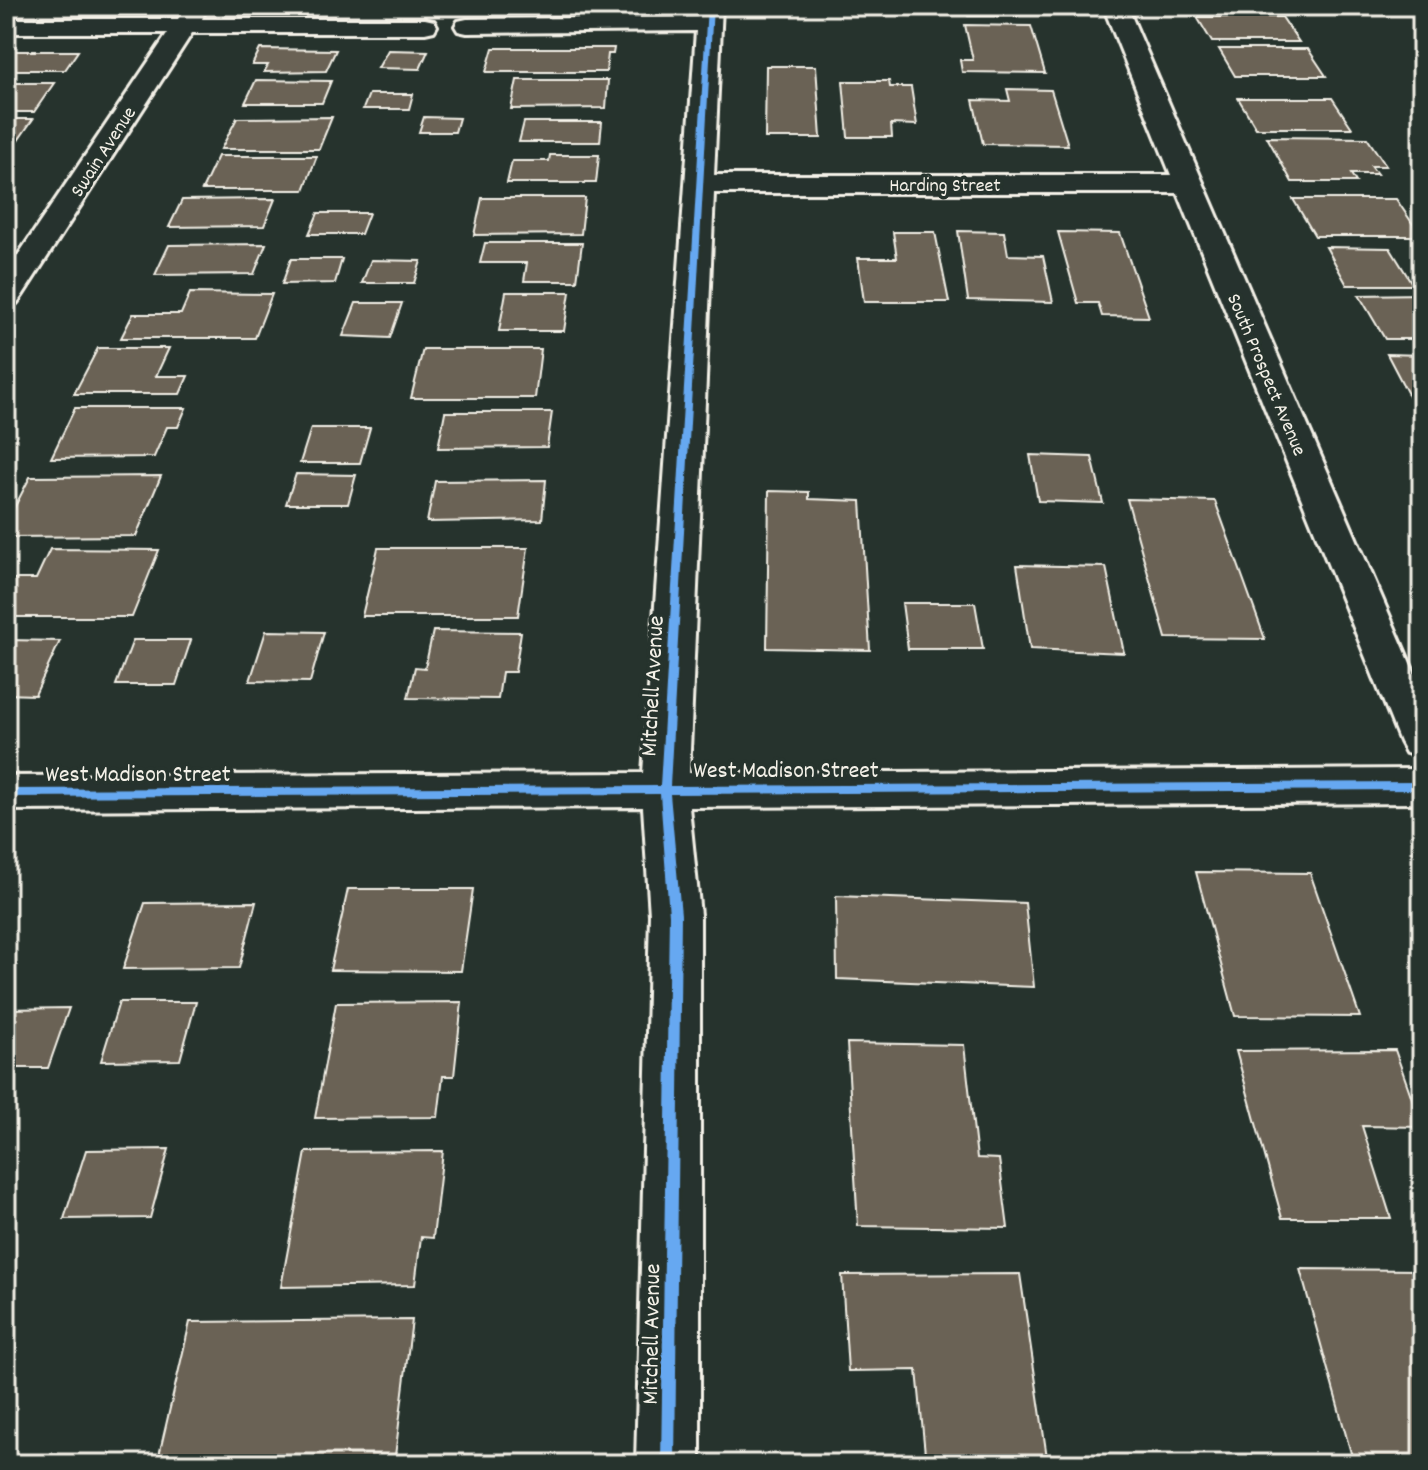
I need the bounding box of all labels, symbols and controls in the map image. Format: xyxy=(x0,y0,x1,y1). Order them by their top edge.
street label: Swain Avenue xyxy=(65,102,144,204)
street label: Harding Street xyxy=(889,173,1001,201)
street label: South Prospect Avenue xyxy=(1218,290,1312,461)
street label: Mitchell Avenue xyxy=(633,615,675,758)
street label: West Madison Street xyxy=(693,755,879,789)
street label: West Madison Street xyxy=(45,759,231,793)
street label: Mitchell Avenue xyxy=(635,1263,671,1405)

